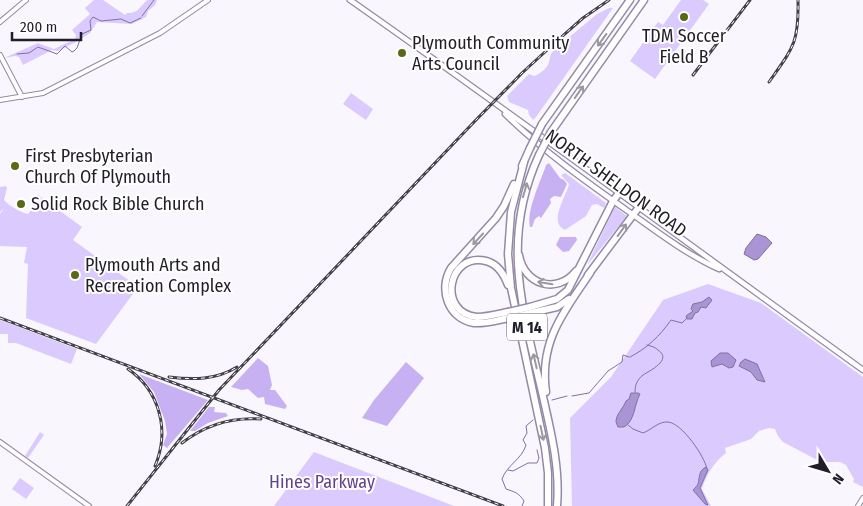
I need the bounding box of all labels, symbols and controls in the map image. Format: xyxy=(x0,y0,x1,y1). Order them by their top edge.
scale bar xyxy=(12,10,81,42)
marker: TDM Soccer Field B xyxy=(678,11,690,23)
text: 200 m xyxy=(20,18,57,36)
place label: TDM Soccer Field B xyxy=(642,25,727,68)
place label: Plymouth Community Arts Council xyxy=(412,32,569,75)
one-way arrow xyxy=(597,33,607,47)
marker: Plymouth Community Arts Council xyxy=(396,47,408,59)
one-way arrow xyxy=(574,85,584,99)
street label: NORTH SHELDON ROAD xyxy=(541,124,691,242)
place label: First Presbyterian Church Of Plymouth xyxy=(25,145,171,188)
marker: First Presbyterian Church Of Plymouth xyxy=(9,160,21,172)
one-way arrow xyxy=(521,183,531,199)
place label: Solid Rock Bible Church xyxy=(31,193,204,215)
marker: Solid Rock Bible Church xyxy=(15,198,27,210)
one-way arrow xyxy=(617,223,627,237)
one-way arrow xyxy=(472,232,484,245)
place label: Plymouth Arts and Recreation Complex xyxy=(85,254,231,297)
marker: Plymouth Arts and Recreation Complex xyxy=(69,269,81,281)
one-way arrow xyxy=(538,277,554,287)
road number: M 14 xyxy=(507,314,547,341)
one-way arrow xyxy=(530,354,539,370)
one-way arrow xyxy=(538,425,547,441)
north arrow xyxy=(803,446,853,496)
text: N xyxy=(829,470,847,487)
park label: Hines Parkway xyxy=(269,471,375,493)

